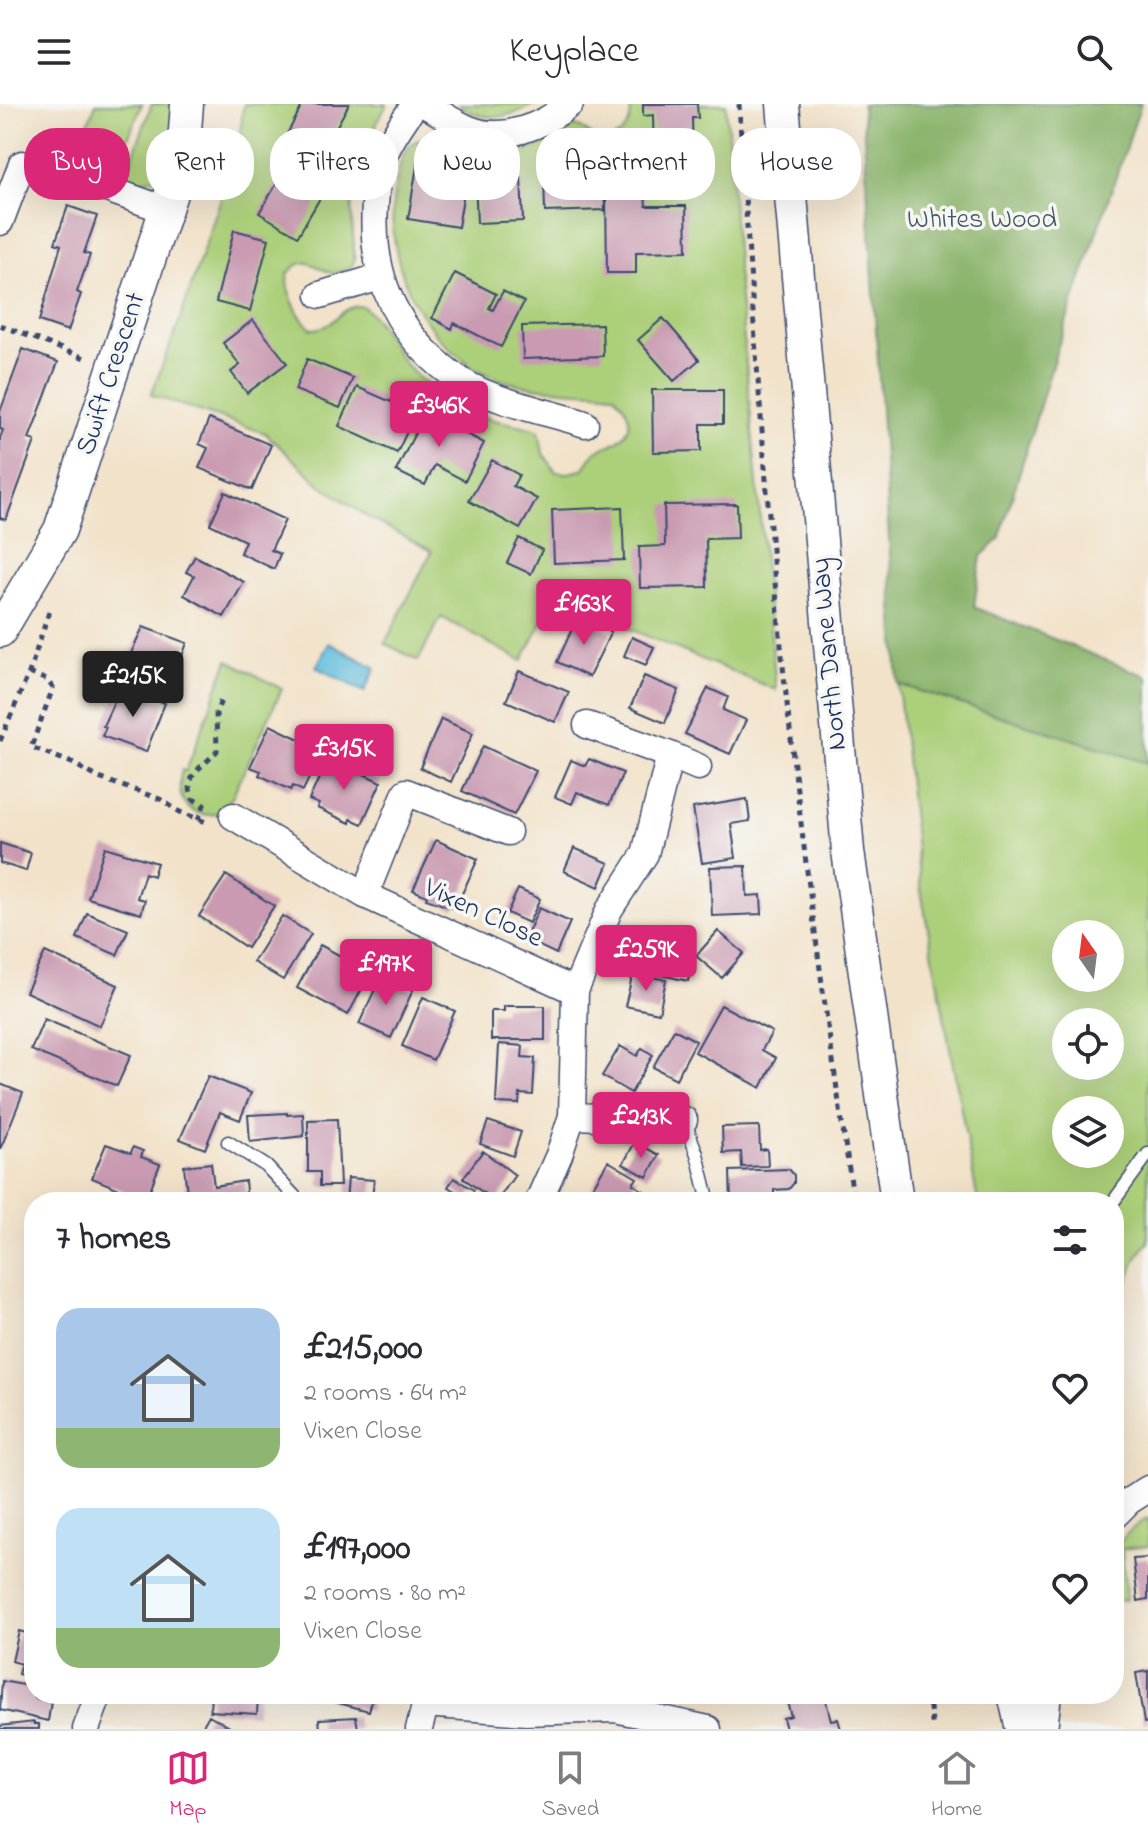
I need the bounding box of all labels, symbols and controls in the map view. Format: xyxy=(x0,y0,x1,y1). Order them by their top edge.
text: Keyplace xyxy=(509,26,639,79)
icon: menu xyxy=(32,30,76,74)
icon: search xyxy=(1072,30,1116,74)
chip: Buy xyxy=(24,128,130,200)
chip: Rent xyxy=(146,128,254,200)
chip: Filters xyxy=(270,128,398,200)
chip: New xyxy=(414,128,520,200)
chip: Apartment xyxy=(536,128,715,200)
chip: House xyxy=(731,128,861,200)
park label: Whites Wood xyxy=(907,200,1057,241)
street label: Swift Crescent xyxy=(66,287,158,461)
pin: £346K xyxy=(383,381,495,449)
text: £346K xyxy=(408,388,470,426)
street label: North Dane Way xyxy=(801,556,859,752)
pin: £163K xyxy=(528,579,640,647)
text: £163K xyxy=(554,586,614,624)
pin: £215K xyxy=(77,651,189,719)
text: £215K xyxy=(100,658,166,696)
pin: £315K xyxy=(288,724,400,792)
text: £315K xyxy=(313,731,375,769)
street label: Vixen Close xyxy=(416,868,550,960)
north arrow xyxy=(1052,920,1124,992)
map controls xyxy=(1052,920,1124,1168)
pin: £259K xyxy=(590,925,702,993)
text: £259K xyxy=(614,932,678,970)
pin: £197K xyxy=(330,939,442,1007)
text: £197K xyxy=(358,946,414,984)
button: locate xyxy=(1052,1008,1124,1080)
pin: £213K xyxy=(585,1092,697,1160)
button: layers xyxy=(1052,1096,1124,1168)
text: £213K xyxy=(611,1099,671,1137)
text: 7 homes xyxy=(56,1215,171,1265)
icon: filters xyxy=(1048,1218,1092,1262)
text: £215,000 xyxy=(304,1325,423,1375)
icon: home xyxy=(120,1340,216,1436)
icon: heart xyxy=(1048,1366,1092,1410)
text: 2 rooms · 64 m² xyxy=(304,1375,467,1413)
text: Vixen Close xyxy=(304,1413,422,1451)
text: £197,000 xyxy=(304,1525,410,1575)
icon: home xyxy=(120,1540,216,1636)
icon: heart xyxy=(1048,1566,1092,1610)
text: 2 rooms · 80 m² xyxy=(304,1575,466,1613)
text: Vixen Close xyxy=(304,1613,422,1651)
tab: Map xyxy=(166,1746,210,1826)
tab: Saved xyxy=(542,1746,599,1826)
tab: Home xyxy=(931,1746,982,1826)

